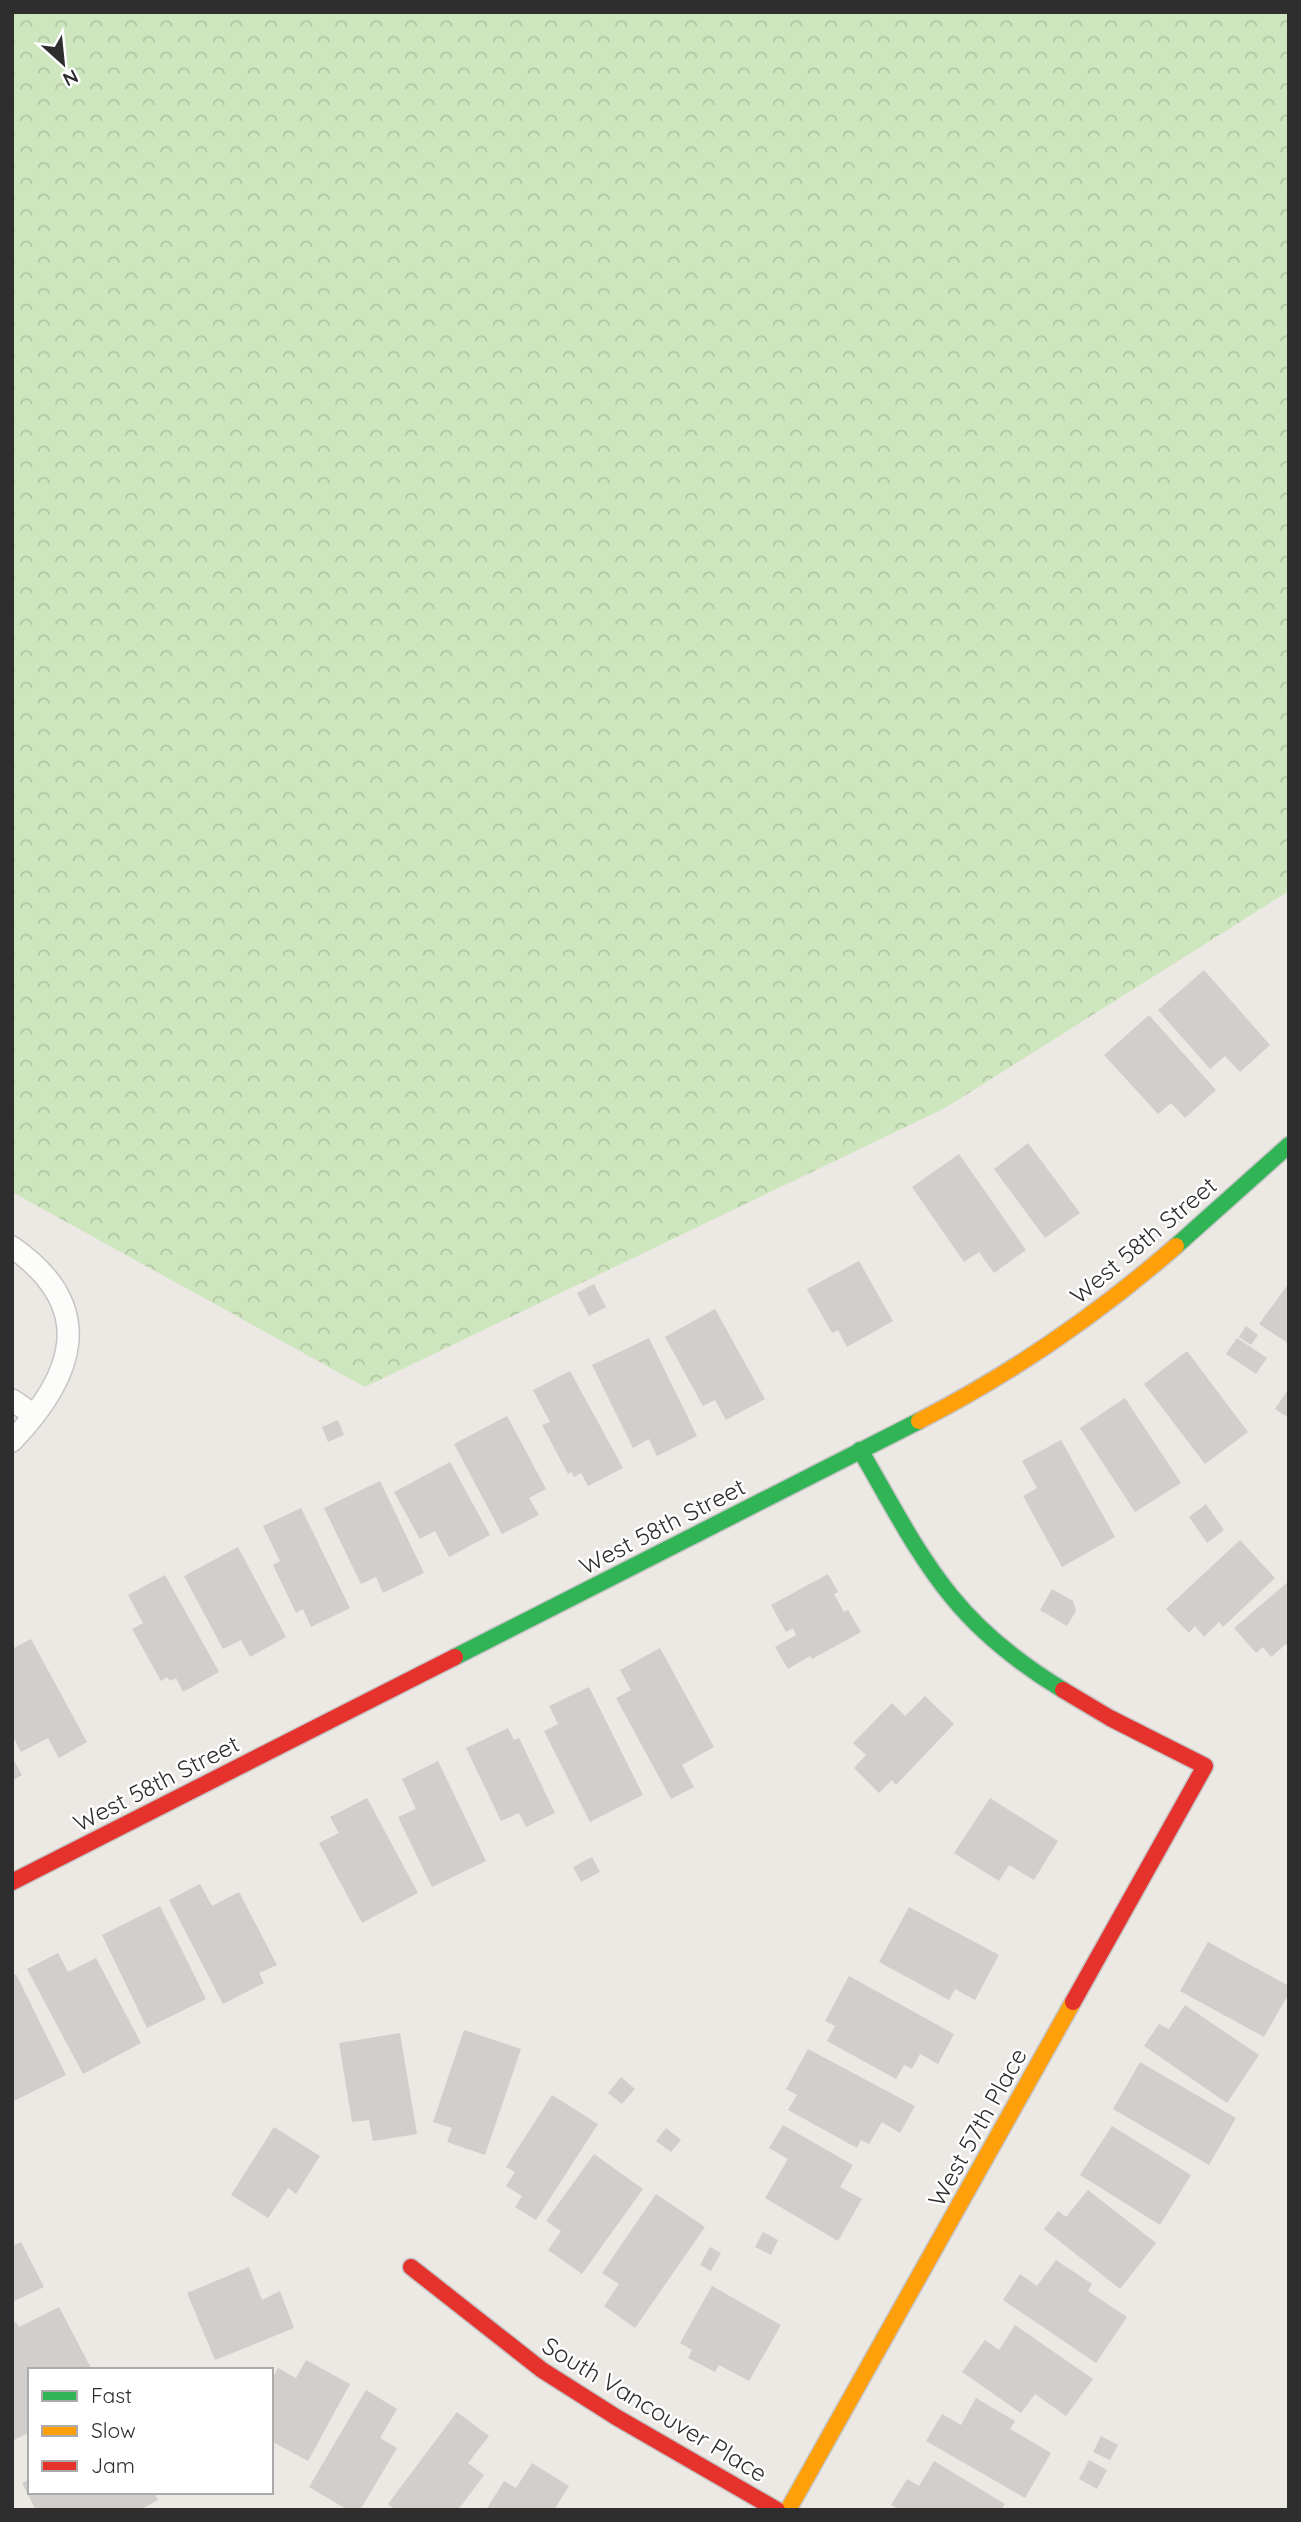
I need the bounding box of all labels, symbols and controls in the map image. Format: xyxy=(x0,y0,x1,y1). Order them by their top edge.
north arrow xyxy=(28,28,98,98)
text: N xyxy=(59,64,82,92)
street label: West 58th Street xyxy=(1064,1170,1222,1310)
street label: West 58th Street xyxy=(574,1471,750,1581)
street label: West 58th Street xyxy=(68,1728,244,1838)
street label: West 57th Place xyxy=(921,2043,1033,2211)
street label: South Vancouver Place xyxy=(537,2330,773,2488)
legend xyxy=(28,2368,273,2494)
text: Fast xyxy=(91,2382,132,2408)
text: Slow xyxy=(91,2417,136,2443)
text: Jam xyxy=(91,2452,135,2478)

